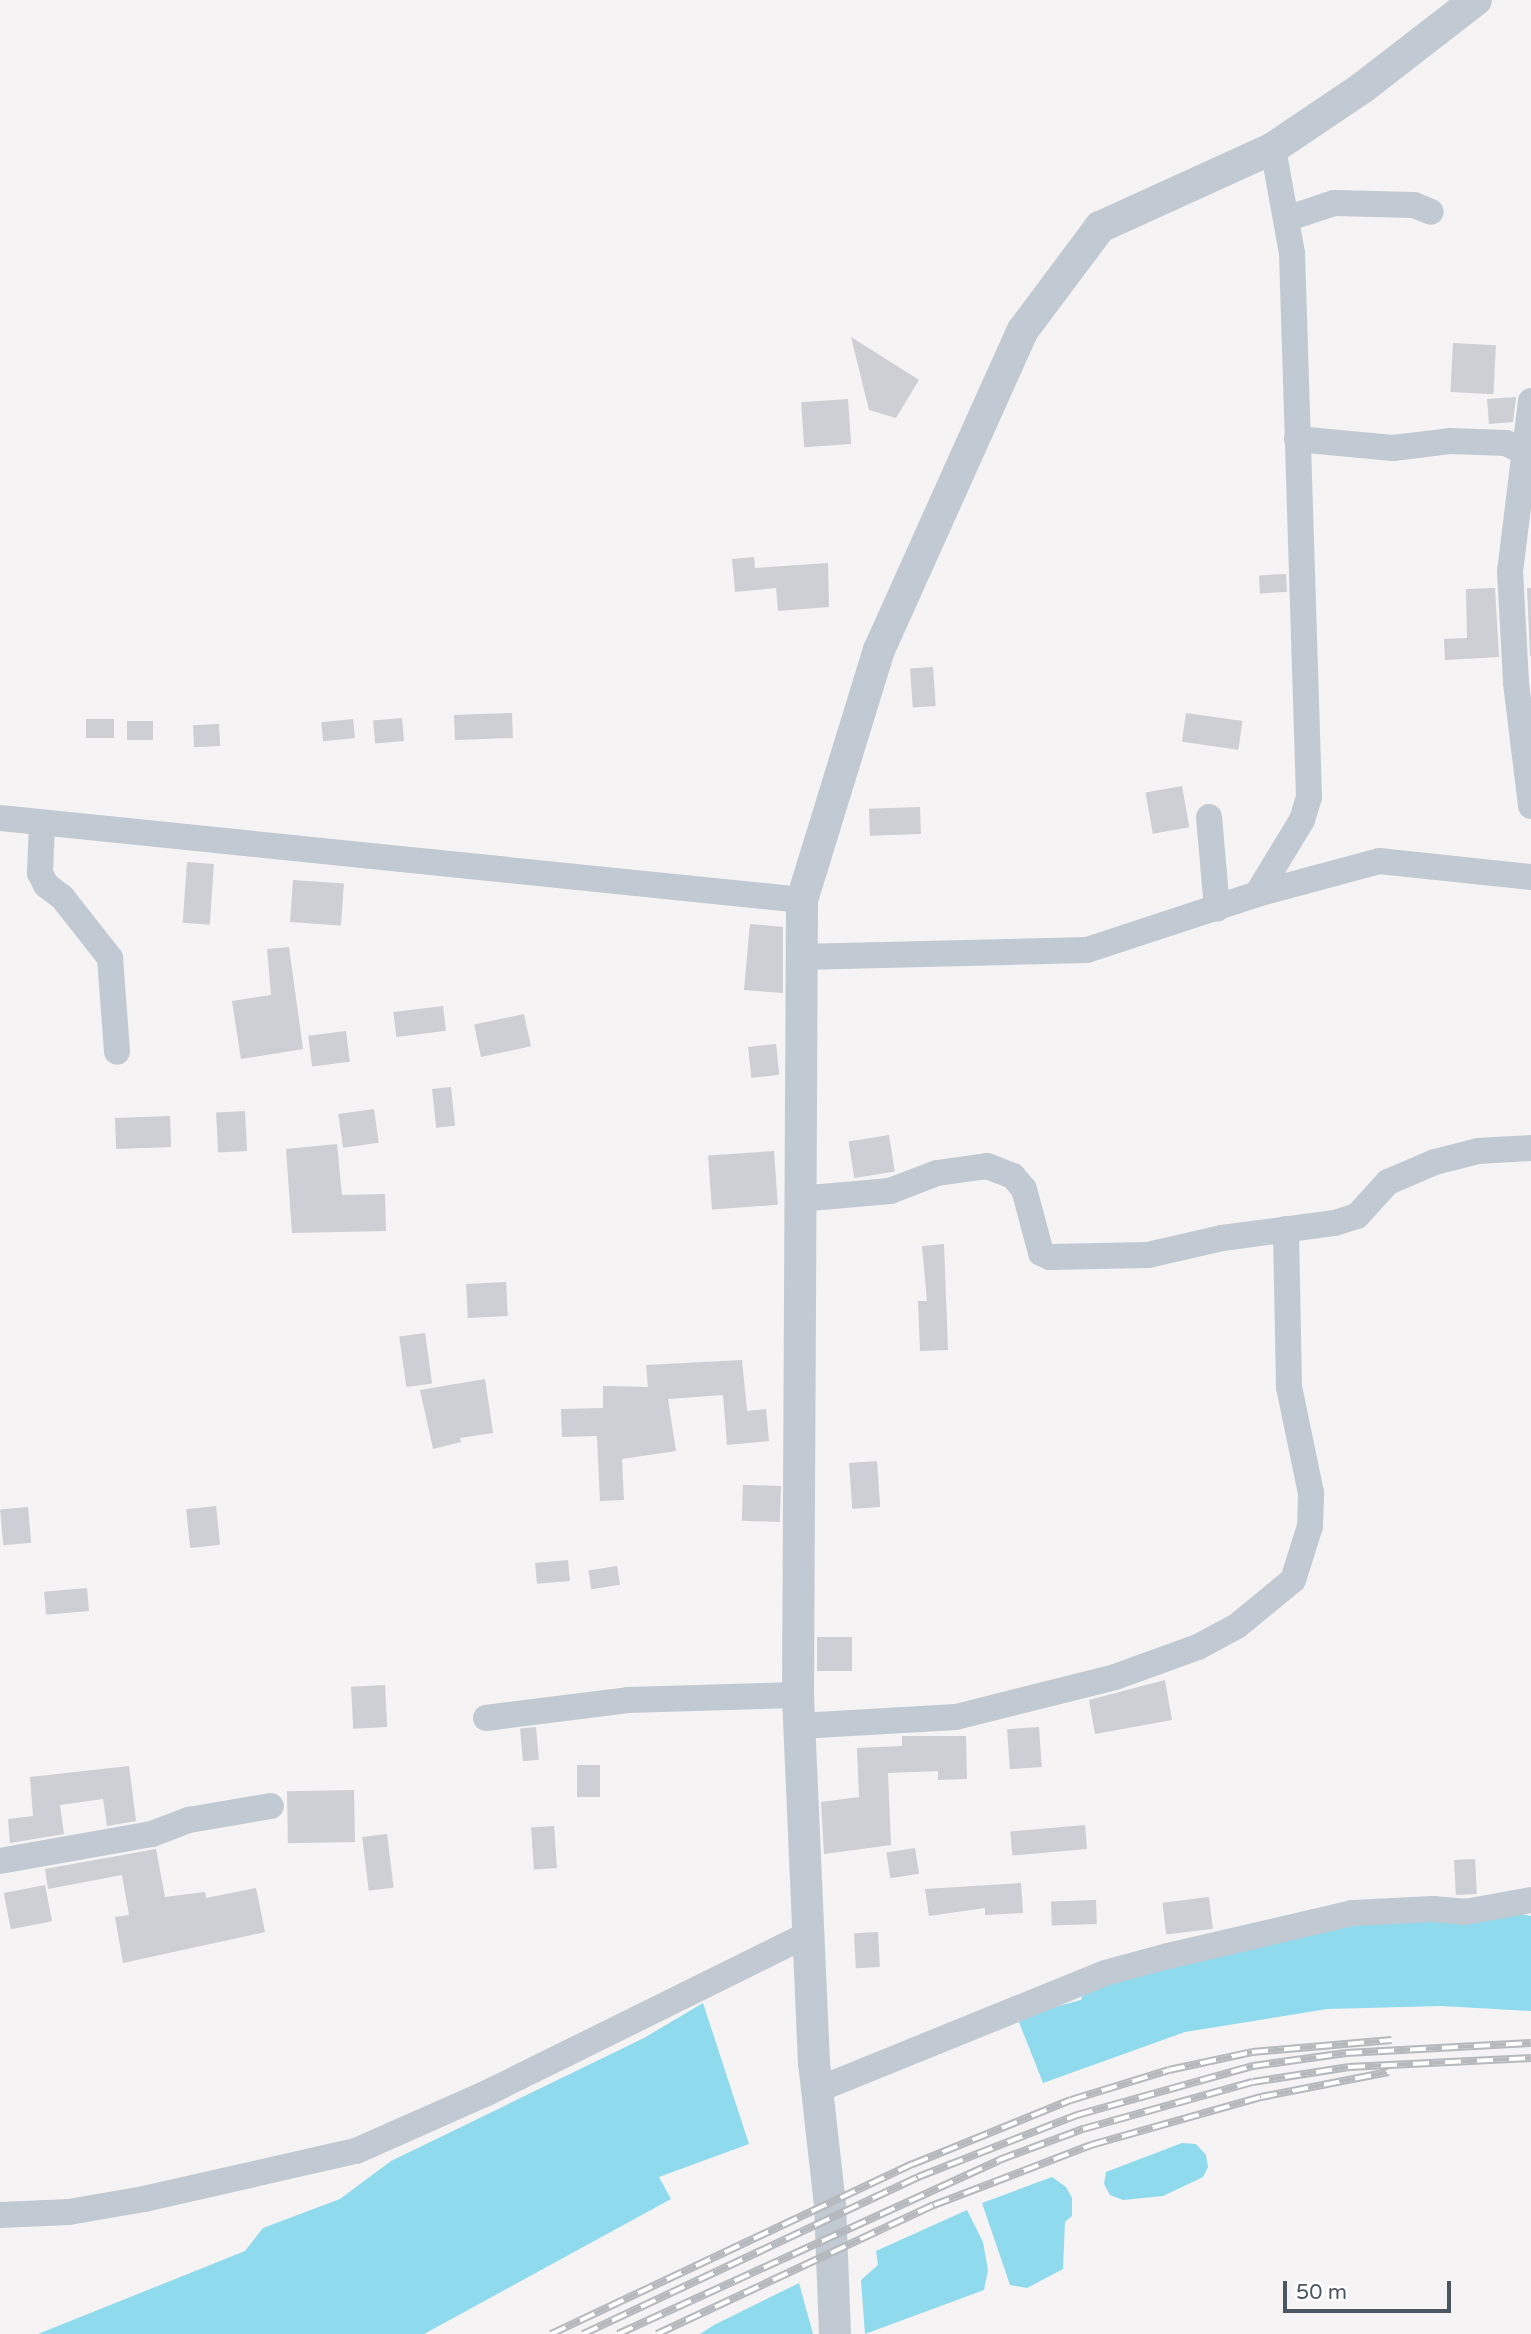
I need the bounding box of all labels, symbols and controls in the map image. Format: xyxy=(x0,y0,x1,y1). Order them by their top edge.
scale bar xyxy=(1286,2268,1454,2312)
text: 50 m xyxy=(1296,2280,1347,2305)

